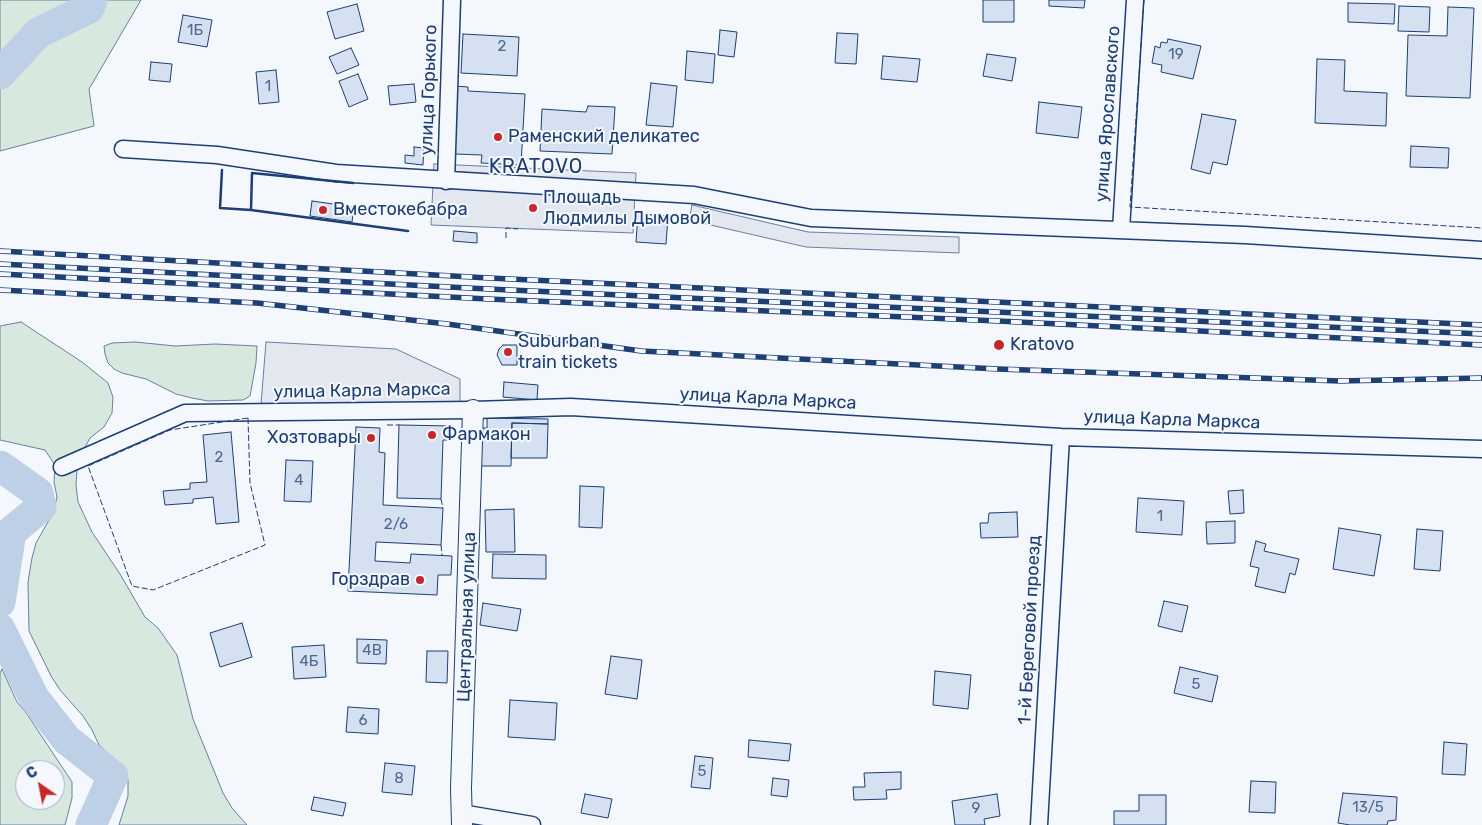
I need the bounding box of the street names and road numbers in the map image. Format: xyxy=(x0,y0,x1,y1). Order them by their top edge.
street label: улица Горького xyxy=(416,24,442,156)
street label: улица Ярославского xyxy=(1091,25,1125,203)
street label: улица Карла Маркса xyxy=(273,379,451,403)
street label: улица Карла Маркса xyxy=(679,384,857,414)
street label: улица Карла Маркса xyxy=(1083,406,1261,434)
street label: Центральная улица xyxy=(453,531,481,703)
street label: 1-й Береговой проезд xyxy=(1014,535,1046,725)

